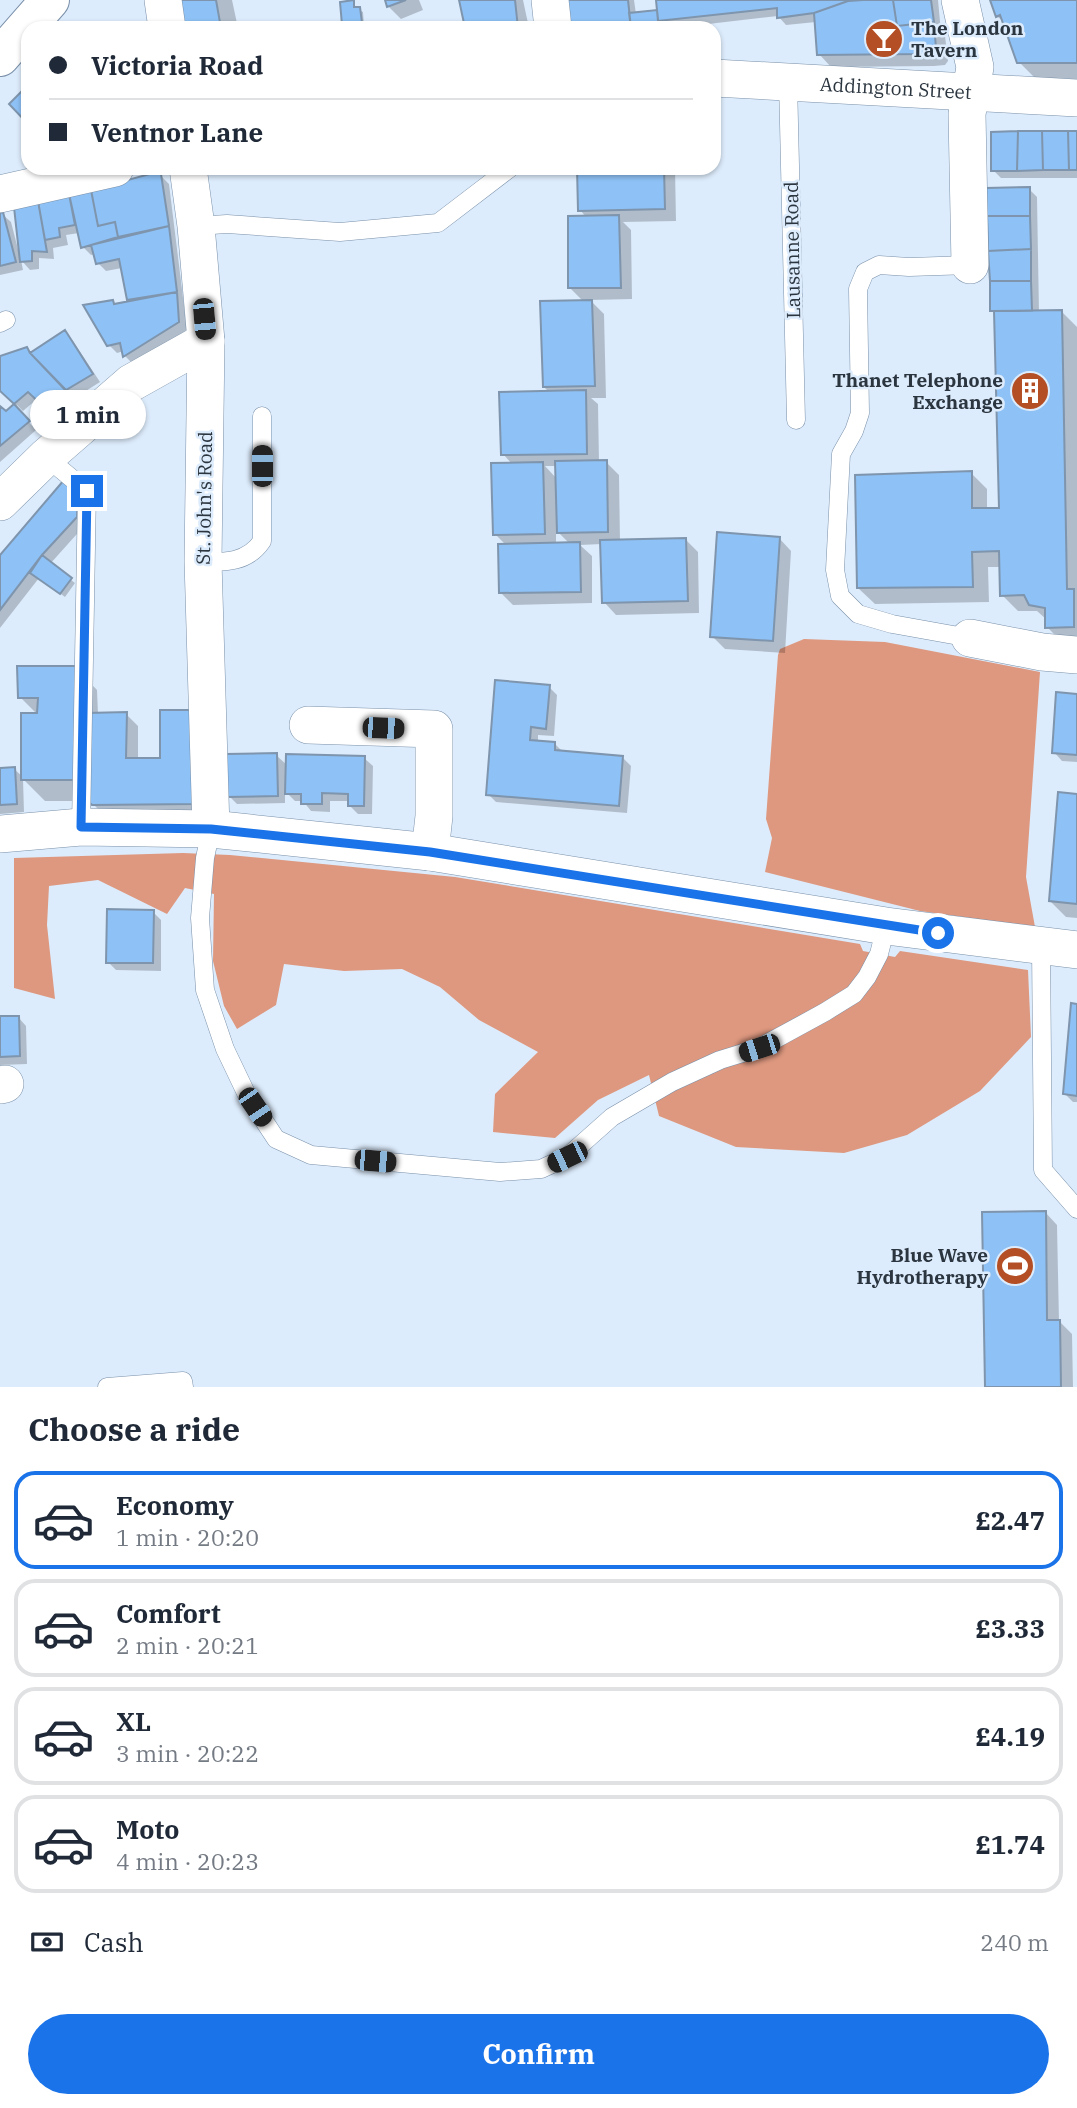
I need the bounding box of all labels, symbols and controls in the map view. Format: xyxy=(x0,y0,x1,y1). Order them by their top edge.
place label: The London Tavern xyxy=(911,16,1024,62)
bar icon: The London Tavern xyxy=(863,18,905,60)
text: Victoria Road xyxy=(91,48,264,82)
street label: Addington Street xyxy=(819,72,973,104)
text: Ventnor Lane xyxy=(91,115,263,149)
street label: Lausanne Road xyxy=(779,181,805,319)
car xyxy=(192,297,217,341)
place label: Thanet Telephone Exchange xyxy=(832,368,1003,414)
building icon: Thanet Telephone Exchange xyxy=(1009,370,1051,412)
callout: 1 min xyxy=(29,390,145,438)
text: 1 min xyxy=(56,399,120,429)
street label: St. John's Road xyxy=(191,431,217,565)
car xyxy=(252,445,273,487)
route end xyxy=(71,475,103,507)
car xyxy=(362,717,405,739)
route start xyxy=(922,917,954,949)
car xyxy=(736,1032,783,1064)
car xyxy=(235,1084,276,1130)
car xyxy=(544,1138,591,1176)
car xyxy=(354,1149,397,1173)
place label: Blue Wave Hydrotherapy xyxy=(857,1243,988,1289)
sports icon: Blue Wave Hydrotherapy xyxy=(994,1245,1036,1287)
text: Choose a ride xyxy=(28,1408,240,1450)
text: Economy xyxy=(116,1488,234,1522)
icon: car xyxy=(32,1489,95,1552)
text: £2.47 xyxy=(975,1503,1045,1537)
text: 1 min · 20:20 xyxy=(116,1522,259,1552)
text: Comfort xyxy=(116,1596,221,1630)
icon: car xyxy=(32,1597,95,1660)
text: £3.33 xyxy=(975,1611,1045,1645)
text: 2 min · 20:21 xyxy=(116,1630,259,1660)
text: XL xyxy=(116,1704,151,1738)
icon: car xyxy=(32,1705,95,1768)
text: £4.19 xyxy=(975,1719,1045,1753)
text: 3 min · 20:22 xyxy=(116,1738,259,1768)
text: Moto xyxy=(116,1812,179,1846)
icon: car xyxy=(32,1813,95,1876)
text: £1.74 xyxy=(975,1827,1045,1861)
text: 4 min · 20:23 xyxy=(116,1846,259,1876)
icon: cash xyxy=(28,1923,66,1961)
text: Cash xyxy=(84,1925,144,1959)
text: 240 m xyxy=(980,1927,1049,1957)
button: Confirm xyxy=(28,2014,1049,2094)

